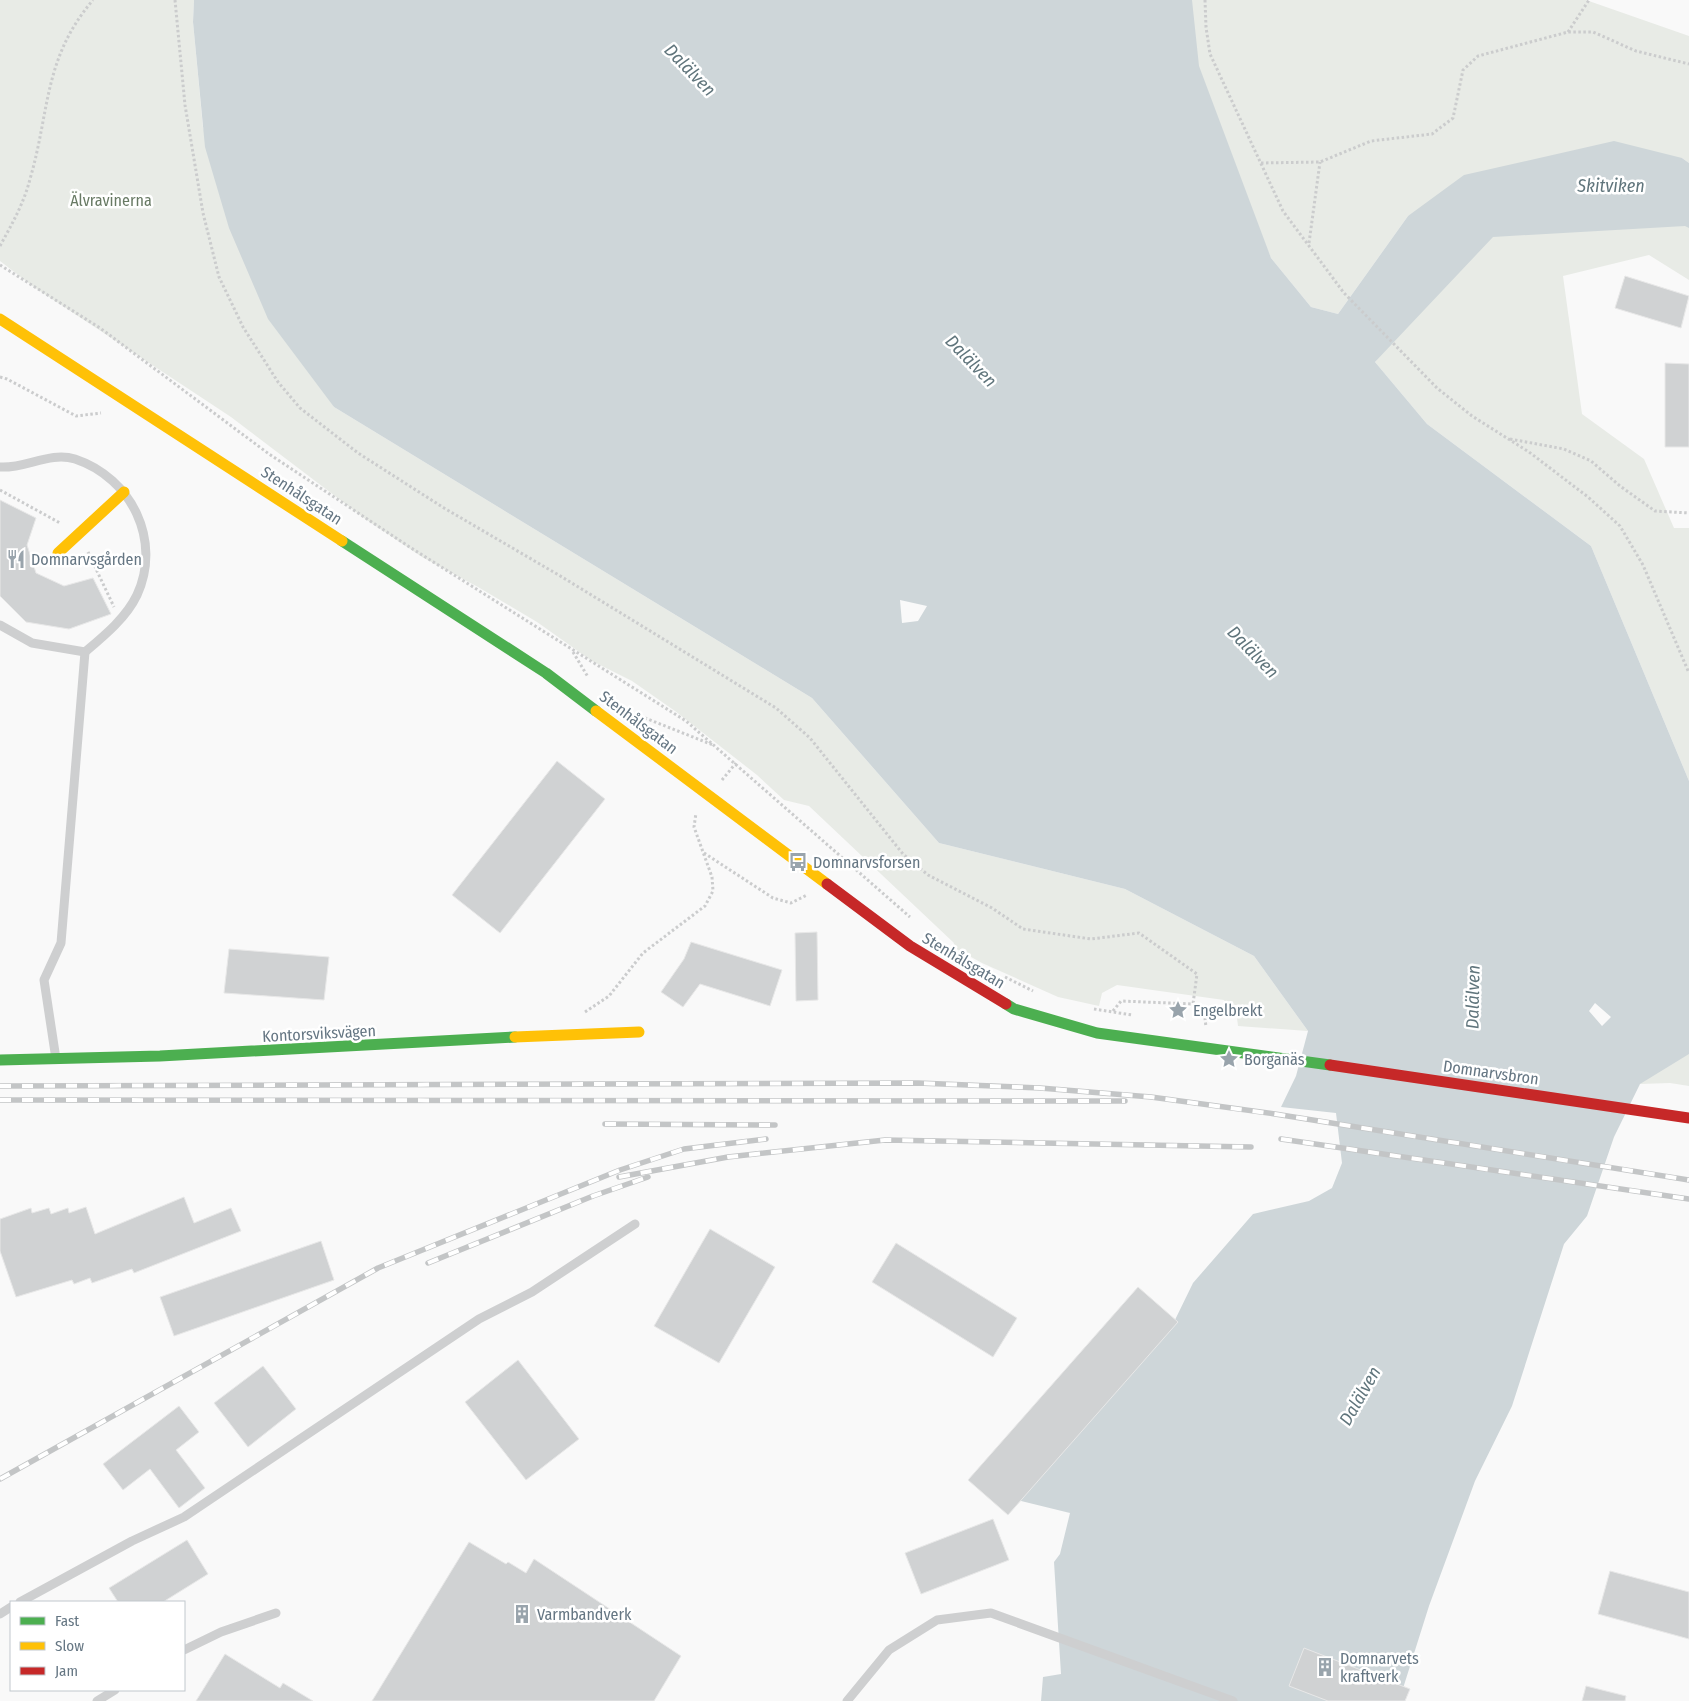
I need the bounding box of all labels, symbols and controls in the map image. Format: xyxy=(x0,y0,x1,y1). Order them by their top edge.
water label: Dalälven xyxy=(660,39,720,101)
water label: Skitviken xyxy=(1576,175,1645,197)
park label: Älvravinerna xyxy=(70,191,152,210)
water label: Dalälven xyxy=(941,330,1001,392)
street label: Stenhålsgatan xyxy=(258,462,346,529)
restaurant icon: Domnarvsgården xyxy=(5,548,27,570)
place label: Domnarvsgården xyxy=(31,550,142,569)
water label: Dalälven xyxy=(1223,621,1283,683)
street label: Stenhålsgatan xyxy=(596,687,682,758)
bus stop icon: Domnarvsforsen xyxy=(787,851,809,873)
place label: Domnarvsforsen xyxy=(813,853,920,872)
street label: Stenhålsgatan xyxy=(919,928,1008,992)
water label: Dalälven xyxy=(1461,965,1485,1029)
place icon: Engelbrekt xyxy=(1167,999,1189,1021)
place label: Engelbrekt xyxy=(1193,1001,1263,1020)
street label: Kontorsviksvägen xyxy=(262,1021,376,1046)
place icon: Borganäs xyxy=(1218,1048,1240,1070)
place label: Borganäs xyxy=(1244,1050,1305,1069)
street label: Domnarvsbron xyxy=(1442,1056,1540,1089)
water label: Dalälven xyxy=(1334,1363,1386,1429)
legend xyxy=(10,1601,185,1691)
building icon: Varmbandverk xyxy=(511,1603,533,1625)
place label: Varmbandverk xyxy=(537,1605,632,1624)
text: Fast xyxy=(55,1612,79,1630)
text: Slow xyxy=(55,1637,84,1655)
place label: Domnarvets kraftverk xyxy=(1340,1649,1419,1686)
building icon: Domnarvets kraftverk xyxy=(1314,1656,1336,1678)
text: Jam xyxy=(55,1662,78,1680)

